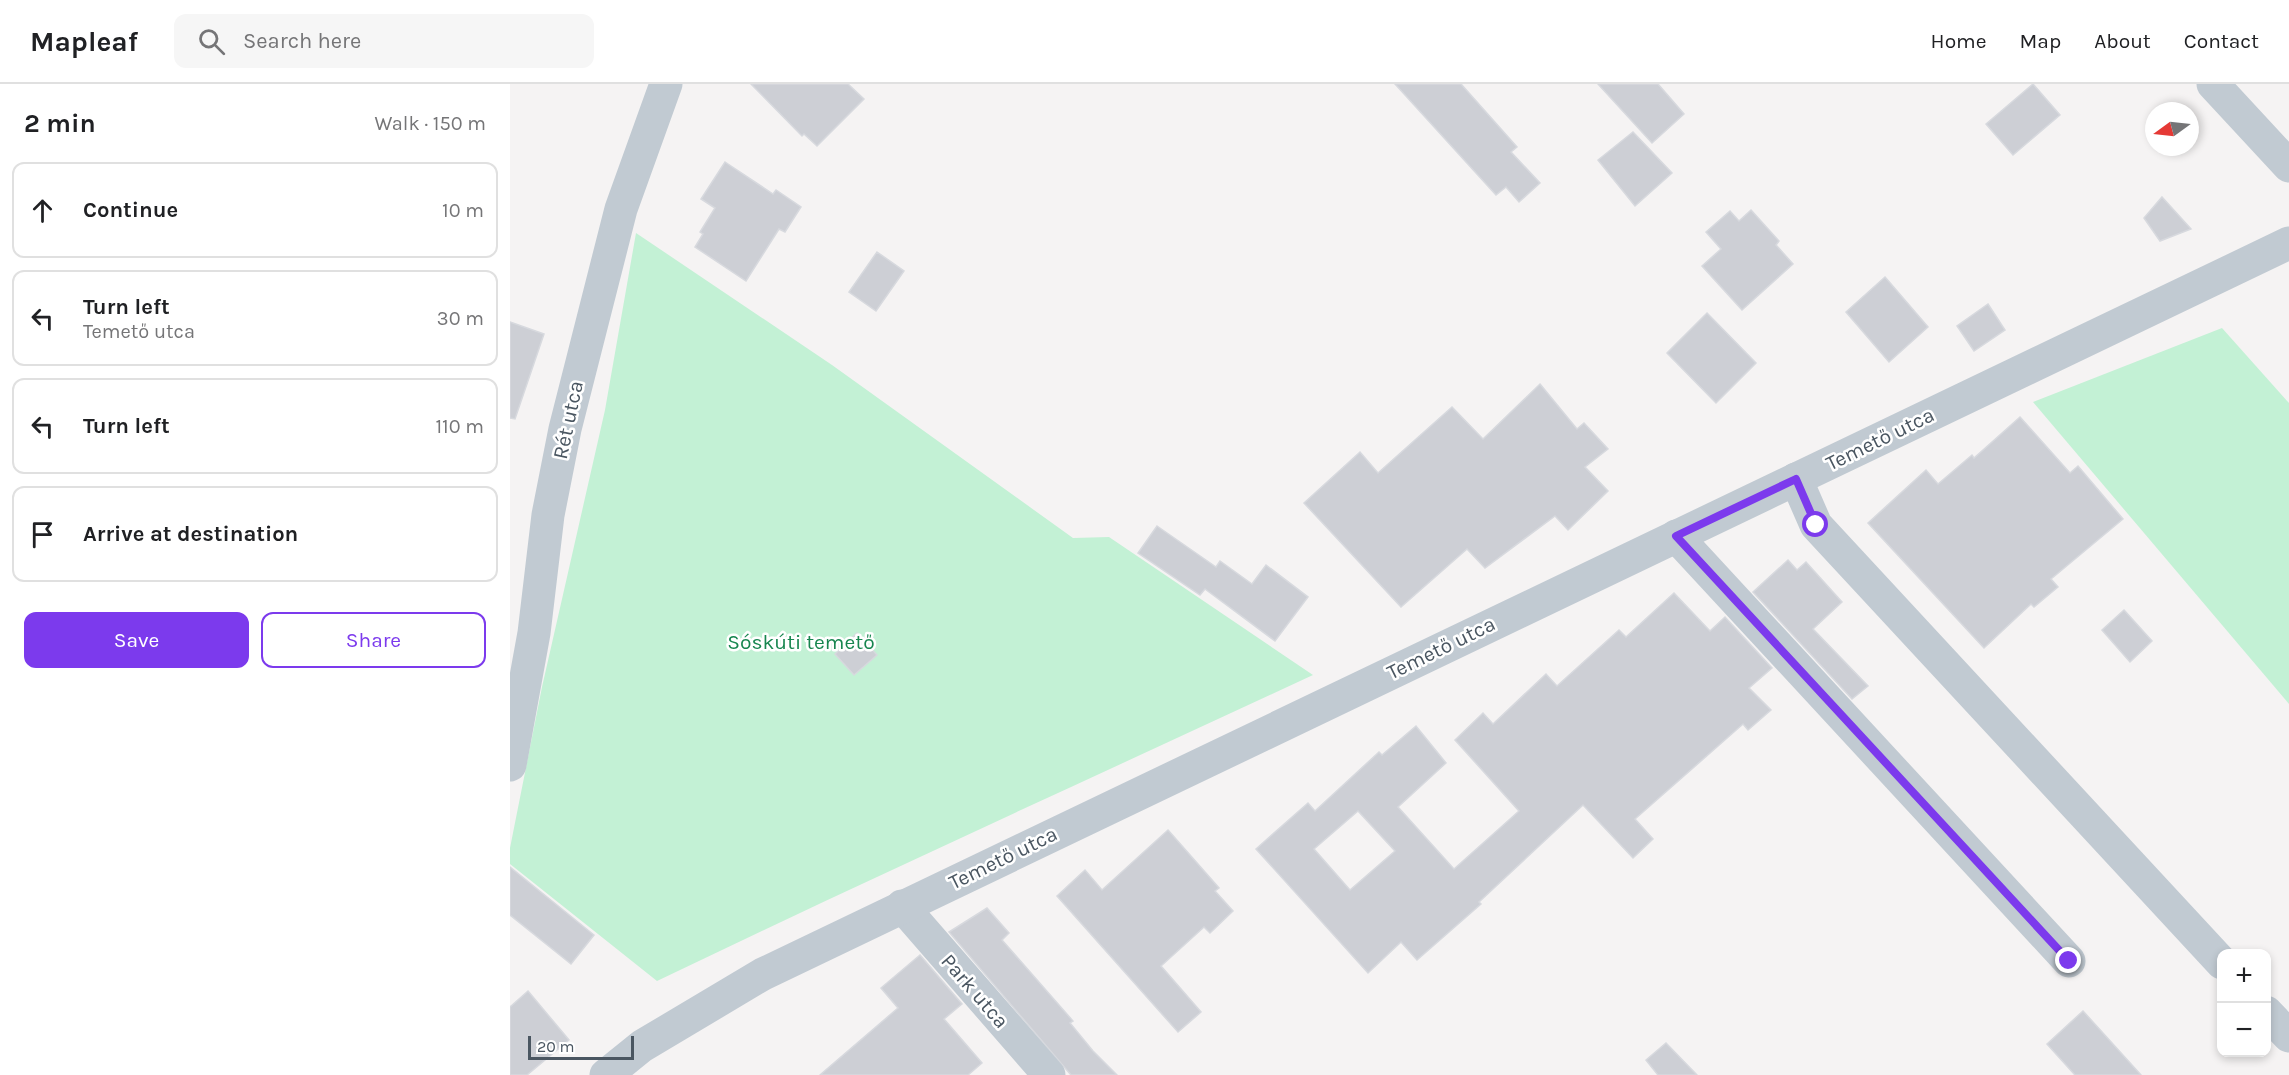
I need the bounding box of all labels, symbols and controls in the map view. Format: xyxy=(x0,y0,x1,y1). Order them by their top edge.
search box xyxy=(174,14,594,68)
text: Mapleaf xyxy=(30,25,138,58)
icon: search xyxy=(195,25,228,58)
text: Search here xyxy=(243,28,361,54)
text: Home xyxy=(1931,29,1987,53)
text: Map xyxy=(2020,29,2061,53)
text: About xyxy=(2094,29,2151,53)
text: Contact xyxy=(2184,29,2259,53)
north arrow xyxy=(2145,102,2199,156)
text: 2 min xyxy=(24,108,96,139)
text: Walk · 150 m xyxy=(375,112,486,135)
icon: ahead xyxy=(26,194,59,227)
text: Continue xyxy=(83,197,178,223)
text: 10 m xyxy=(442,199,484,222)
text: Turn left xyxy=(83,294,170,320)
icon: left xyxy=(26,302,59,335)
text: 30 m xyxy=(437,307,484,330)
text: Temető utca xyxy=(83,320,195,343)
street label: Rét utca xyxy=(548,379,588,461)
street label: Temető utca xyxy=(1822,402,1938,476)
icon: left xyxy=(26,410,59,443)
text: Turn left xyxy=(83,413,170,439)
text: 110 m xyxy=(435,415,484,438)
route start xyxy=(1802,511,1828,537)
icon: arrive xyxy=(26,518,59,551)
text: Arrive at destination xyxy=(83,521,298,547)
street label: Temető utca xyxy=(1383,611,1499,685)
button: Save xyxy=(24,612,249,668)
button: Share xyxy=(261,612,486,668)
park label: Sóskúti temető xyxy=(727,630,875,654)
street label: Temető utca xyxy=(945,821,1061,895)
route end xyxy=(2055,947,2081,973)
street label: Park utca xyxy=(936,949,1014,1033)
map controls xyxy=(2217,949,2271,1057)
button: + xyxy=(2217,949,2271,1003)
button: − xyxy=(2217,1003,2271,1057)
scale bar xyxy=(528,1033,634,1060)
text: 20 m xyxy=(537,1037,575,1056)

